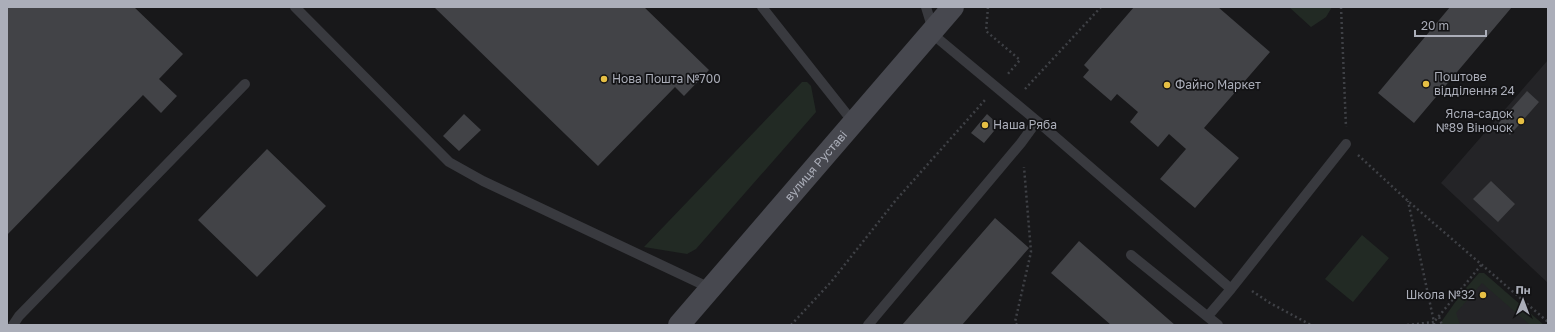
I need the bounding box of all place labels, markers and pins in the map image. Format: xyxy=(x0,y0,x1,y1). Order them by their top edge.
place label: Поштове відділення 24 xyxy=(1434,69,1515,98)
place label: Нова Пошта №700 xyxy=(612,71,721,86)
marker: Нова Пошта №700 xyxy=(599,74,609,84)
place label: Файно Маркет xyxy=(1175,77,1261,92)
marker: Поштове відділення 24 xyxy=(1421,79,1431,89)
marker: Файно Маркет xyxy=(1162,80,1172,90)
place label: Ясла-садок №89 Віночок xyxy=(1436,106,1513,135)
marker: Ясла-садок №89 Віночок xyxy=(1516,116,1526,126)
place label: Наша Ряба xyxy=(993,117,1057,132)
marker: Наша Ряба xyxy=(980,120,990,130)
place label: Школа №32 xyxy=(1406,287,1475,302)
marker: Школа №32 xyxy=(1478,290,1488,300)

